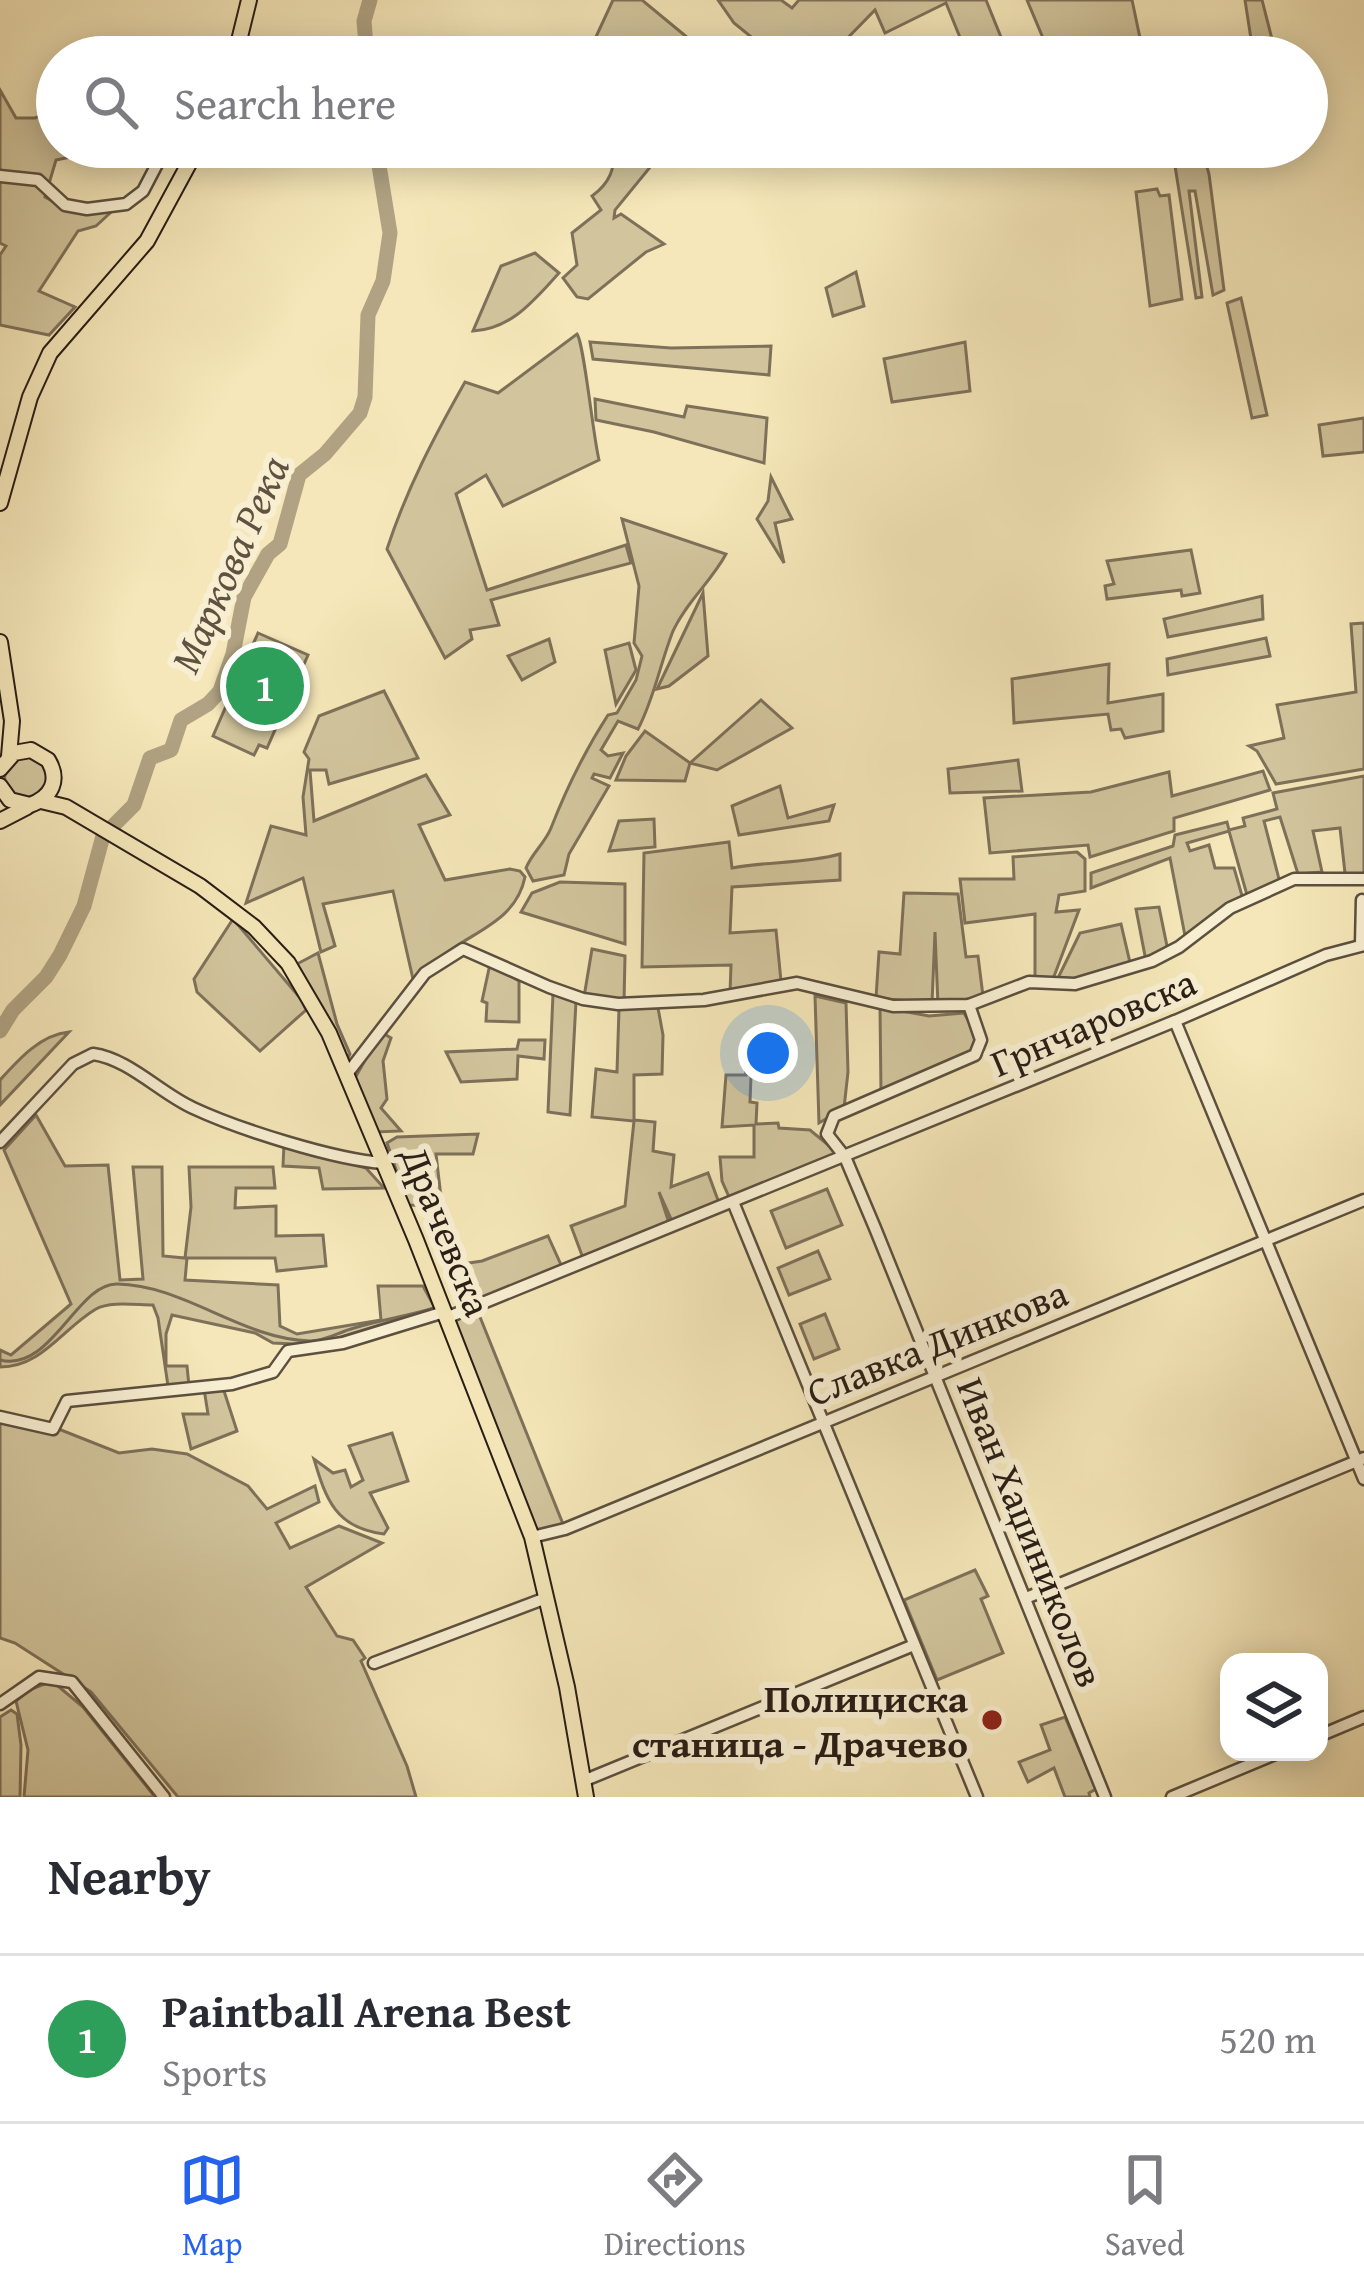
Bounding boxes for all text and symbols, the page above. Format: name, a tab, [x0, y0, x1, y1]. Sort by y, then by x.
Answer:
search box	[36, 36, 1328, 168]
icon: search	[78, 69, 144, 135]
text: Search here	[174, 70, 396, 135]
water label: Маркова Река	[154, 445, 304, 682]
pin: 1	[226, 641, 304, 731]
street label: Грнчаровска	[981, 953, 1205, 1090]
your location	[738, 1023, 798, 1083]
street label: Драчевска	[387, 1136, 508, 1325]
street label: Славка Динкова	[798, 1263, 1076, 1420]
street label: Иван Хаџиниколов	[943, 1369, 1120, 1695]
map controls	[1220, 1653, 1328, 1761]
button: layers	[1220, 1653, 1328, 1761]
place label: Полициска станица - Драчево	[632, 1669, 968, 1771]
marker: Полициска станица - Драчево	[979, 1707, 1005, 1733]
text: Nearby	[48, 1838, 211, 1913]
text: Paintball Arena Best	[162, 1978, 571, 2043]
text: 1	[77, 2010, 97, 2067]
text: 520 m	[1219, 2010, 1316, 2067]
text: Sports	[162, 2043, 267, 2100]
tab: Map	[179, 2147, 245, 2267]
tab: Directions	[604, 2147, 746, 2267]
tab: Saved	[1105, 2147, 1185, 2267]

